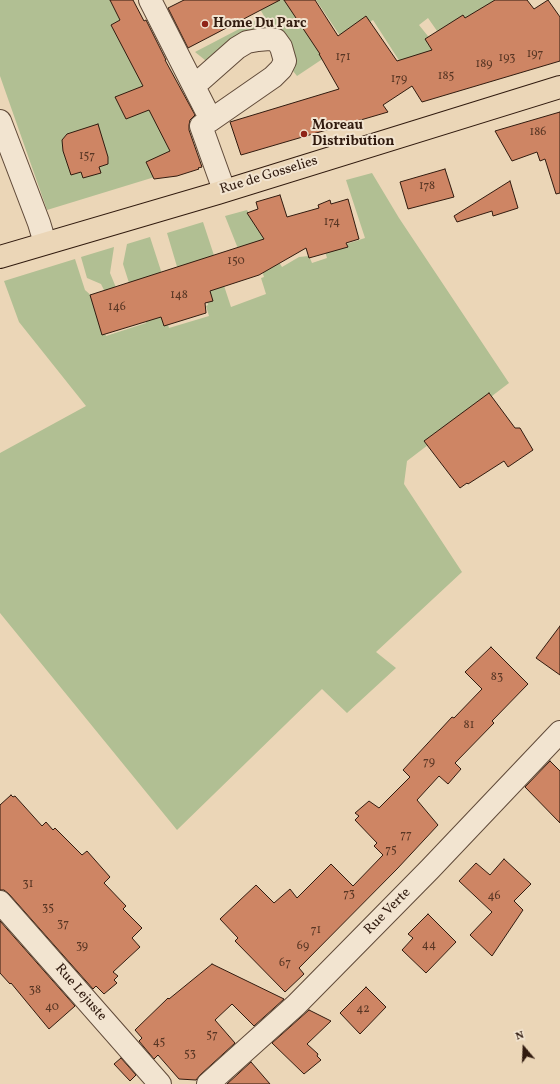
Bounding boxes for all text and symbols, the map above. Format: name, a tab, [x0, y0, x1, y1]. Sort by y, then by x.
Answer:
place label: Home Du Parc	[213, 16, 307, 32]
marker: Home Du Parc	[200, 19, 210, 29]
house number: 197	[527, 48, 543, 62]
house number: 171	[335, 51, 351, 65]
house number: 193	[499, 52, 515, 66]
house number: 189	[476, 58, 492, 72]
house number: 185	[438, 70, 454, 84]
house number: 179	[391, 73, 407, 87]
place label: Moreau Distribution	[312, 118, 394, 150]
house number: 186	[530, 126, 546, 140]
marker: Moreau Distribution	[299, 129, 309, 139]
house number: 157	[79, 150, 95, 164]
street label: Rue de Gosselies	[218, 153, 320, 199]
house number: 178	[419, 180, 435, 194]
house number: 174	[324, 216, 340, 230]
house number: 150	[227, 255, 245, 269]
house number: 148	[170, 289, 188, 303]
house number: 146	[108, 301, 126, 315]
house number: 83	[491, 671, 503, 685]
house number: 81	[464, 719, 474, 733]
house number: 79	[423, 756, 435, 770]
house number: 77	[400, 829, 412, 843]
house number: 75	[385, 844, 397, 858]
house number: 31	[23, 878, 33, 892]
street label: Rue Verte	[361, 885, 415, 939]
house number: 73	[343, 888, 355, 902]
house number: 46	[487, 890, 501, 904]
house number: 35	[42, 902, 54, 916]
house number: 37	[57, 918, 69, 932]
house number: 71	[311, 924, 321, 938]
house number: 44	[422, 939, 436, 953]
house number: 39	[76, 940, 88, 954]
house number: 69	[297, 940, 309, 954]
house number: 67	[279, 957, 291, 971]
street label: Rue Lejuste	[50, 961, 110, 1025]
house number: 38	[29, 984, 41, 998]
house number: 40	[45, 1001, 59, 1015]
house number: 42	[356, 1003, 370, 1017]
north arrow	[504, 1028, 544, 1068]
text: N	[514, 1028, 526, 1045]
house number: 57	[206, 1029, 218, 1043]
house number: 45	[153, 1036, 165, 1050]
house number: 53	[184, 1048, 196, 1062]

